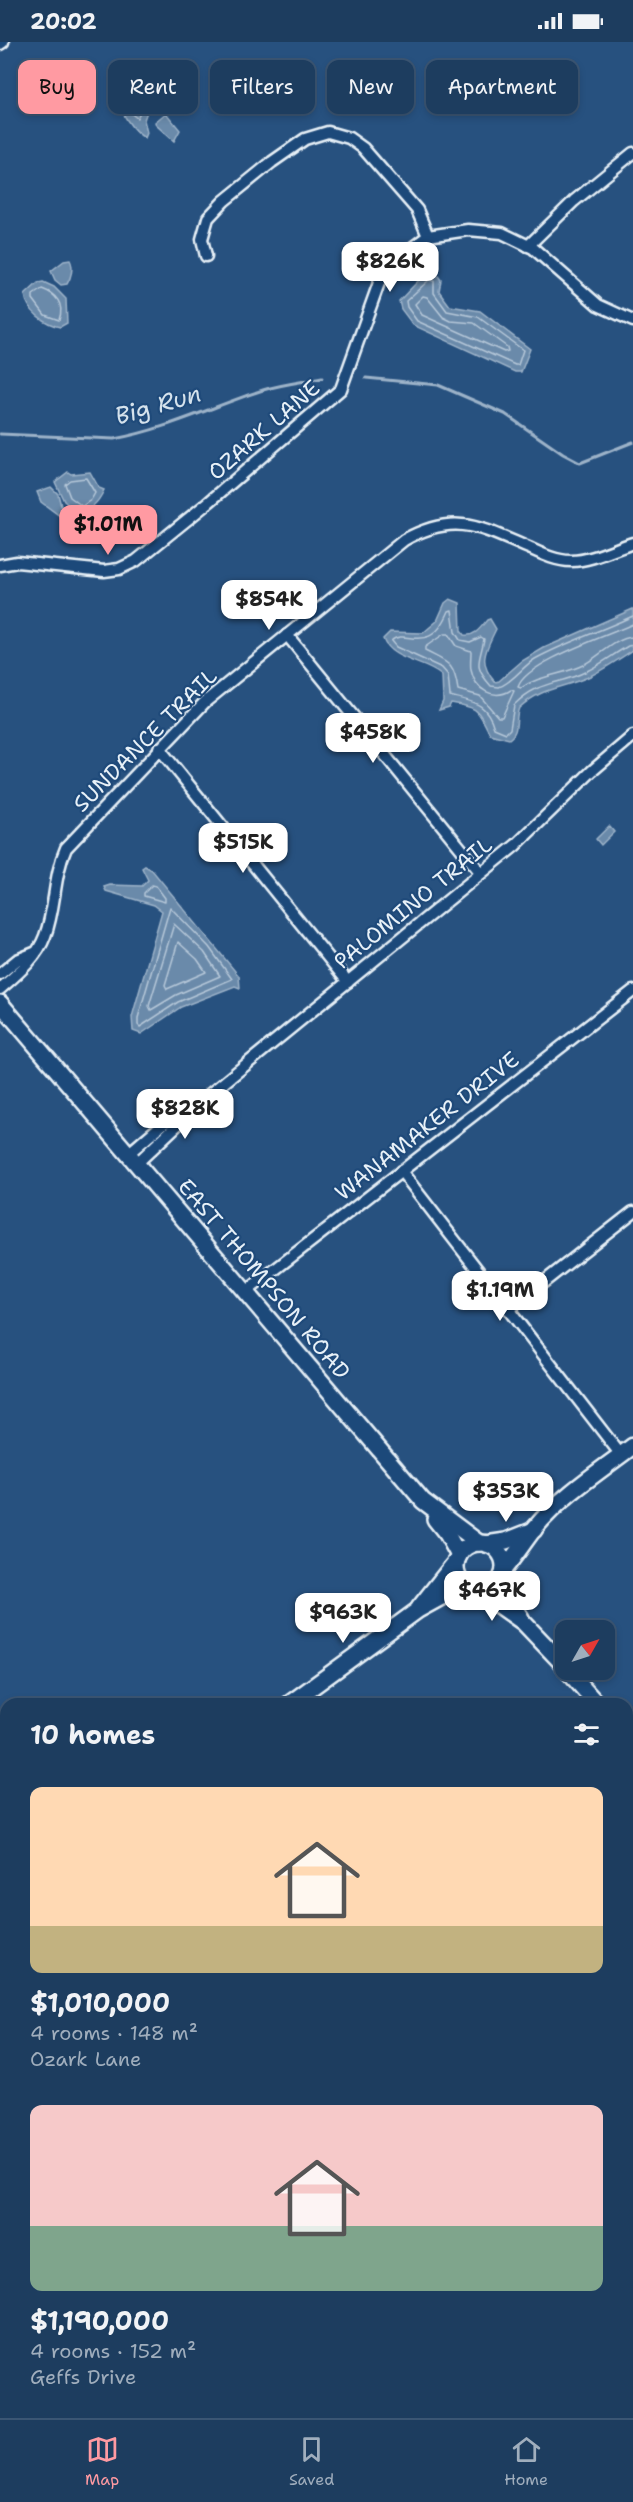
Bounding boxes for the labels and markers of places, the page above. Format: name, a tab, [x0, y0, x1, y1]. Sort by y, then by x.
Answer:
pin: $826K	[348, 242, 432, 293]
pin: $1.01M	[59, 505, 157, 556]
pin: $854K	[227, 580, 311, 631]
pin: $458K	[331, 713, 415, 764]
pin: $515K	[201, 823, 285, 874]
pin: $828K	[143, 1089, 227, 1140]
pin: $1.19M	[451, 1271, 549, 1322]
pin: $353K	[464, 1472, 548, 1523]
pin: $467K	[450, 1571, 534, 1622]
pin: $963K	[301, 1593, 385, 1644]

